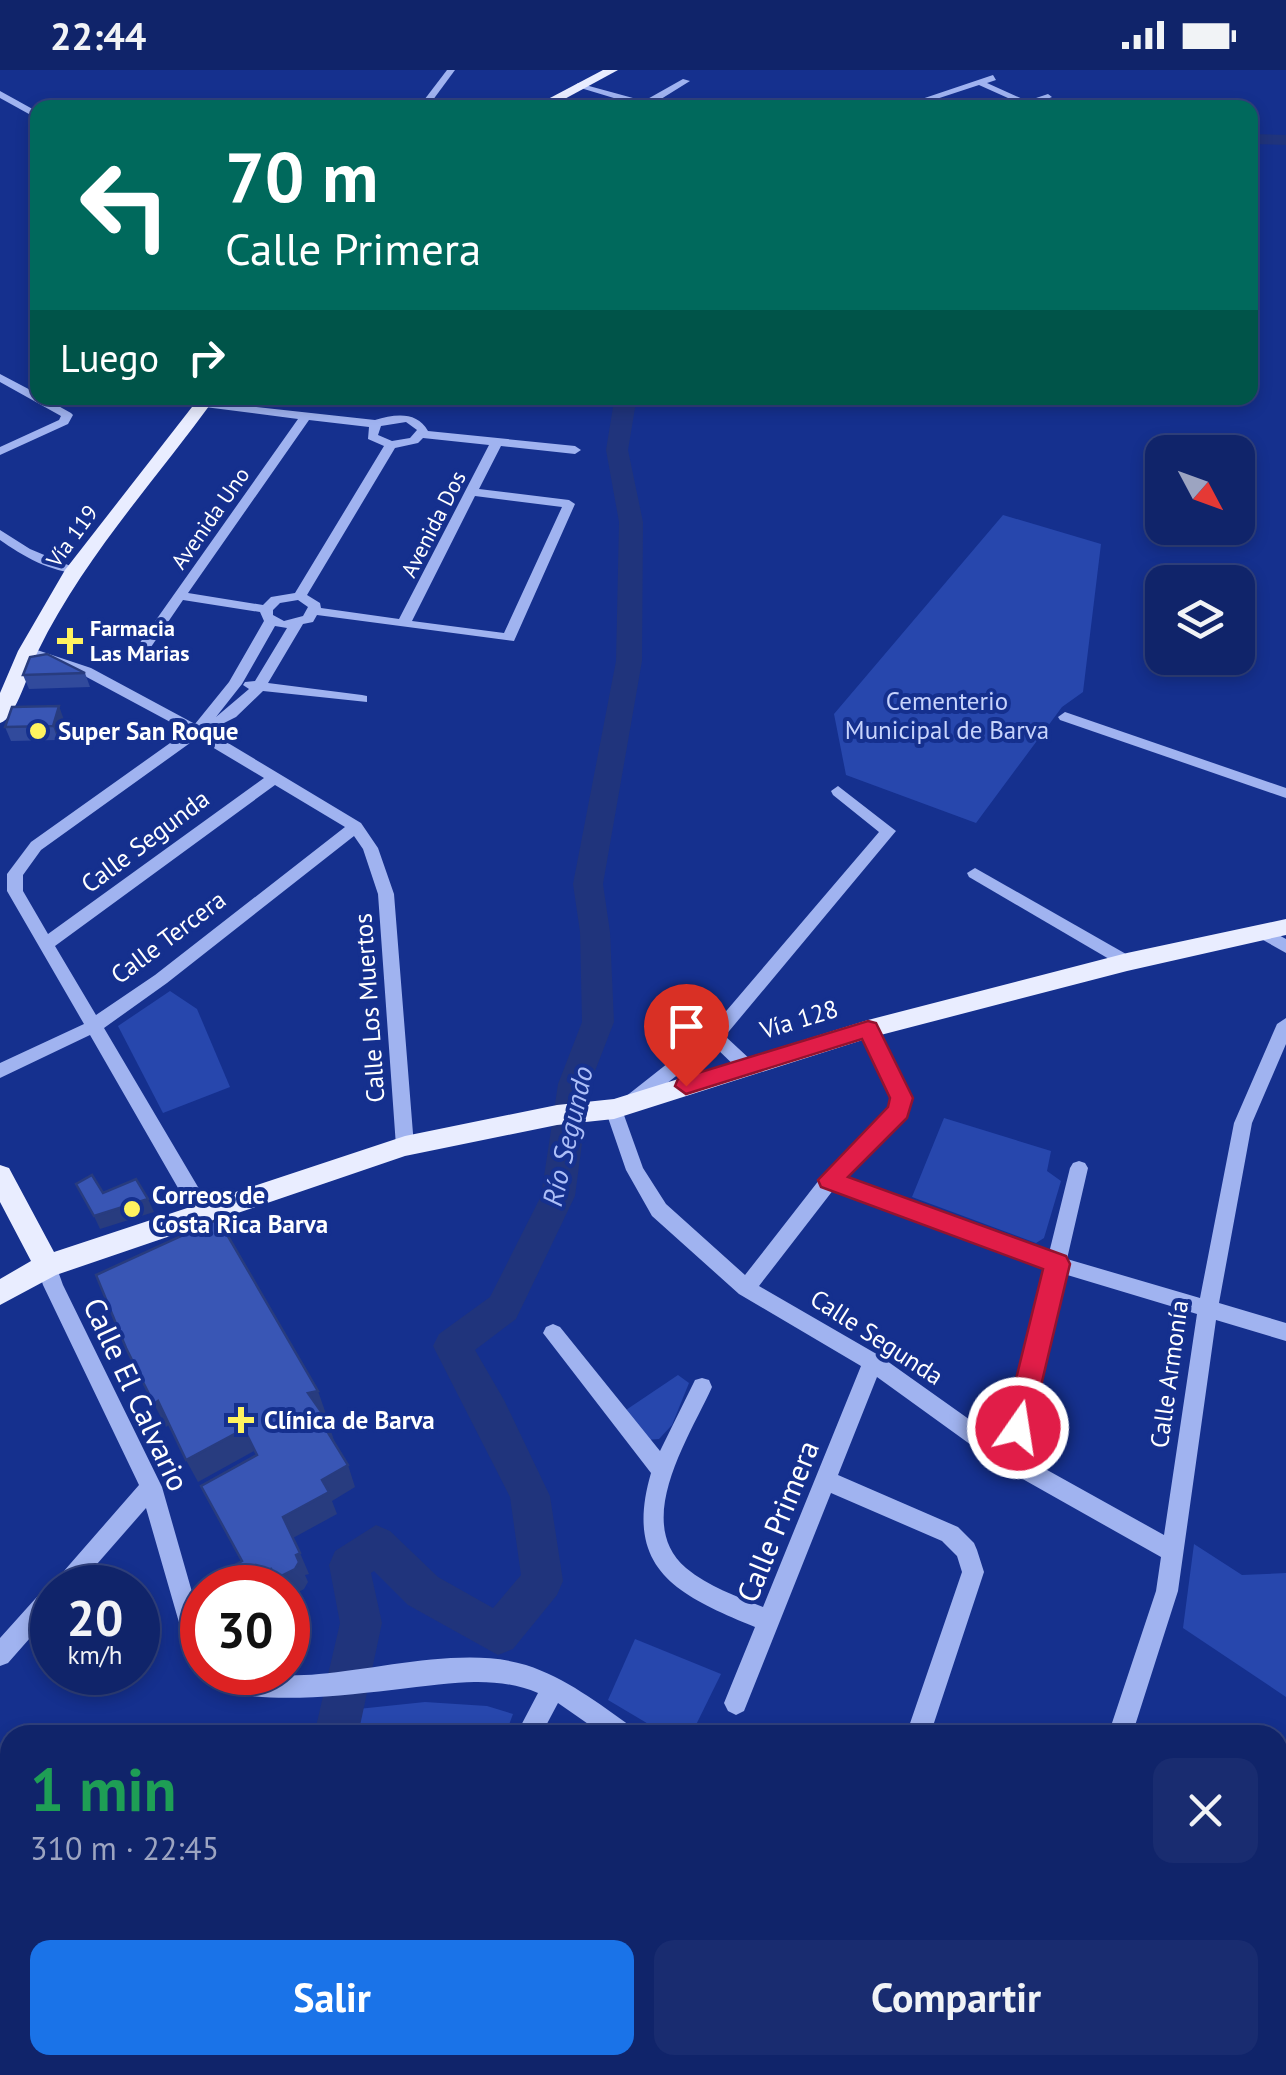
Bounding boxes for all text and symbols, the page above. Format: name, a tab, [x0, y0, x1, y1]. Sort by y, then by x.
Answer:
text: 22:44	[50, 11, 146, 60]
text: 70 m	[225, 131, 378, 221]
icon: left	[60, 140, 190, 270]
text: Calle Primera	[225, 219, 481, 277]
icon: right	[179, 330, 234, 385]
text: Luego	[60, 333, 159, 382]
north arrow	[1145, 435, 1255, 545]
map controls	[1145, 435, 1255, 675]
street label: Avenida Uno	[165, 461, 255, 575]
street label: Avenida Dos	[394, 466, 472, 582]
street label: Vía 119	[39, 499, 104, 573]
button: layers	[1145, 565, 1255, 675]
place label: Farmacia Las Marias	[90, 614, 189, 667]
marker: Farmacia Las Marias	[59, 630, 81, 652]
park label: Cementerio Municipal de Barva	[845, 685, 1049, 746]
place label: Super San Roque	[58, 715, 238, 747]
marker: Super San Roque	[27, 720, 49, 742]
street label: Calle Segunda	[75, 782, 215, 900]
street label: Calle Tercera	[104, 883, 232, 991]
street label: Calle Los Muertos	[346, 912, 392, 1104]
pin	[644, 984, 729, 1087]
street label: Vía 128	[755, 992, 842, 1046]
icon: arrive	[659, 999, 714, 1054]
water label: Río Segundo	[533, 1062, 601, 1210]
place label: Correos de Costa Rica Barva	[152, 1179, 328, 1240]
marker: Correos de Costa Rica Barva	[121, 1198, 143, 1220]
street label: Calle Segunda	[804, 1282, 950, 1392]
street label: Calle El Calvario	[75, 1291, 199, 1497]
street label: Calle Armonía	[1143, 1298, 1195, 1450]
position arrow	[966, 1376, 1070, 1480]
place label: Clínica de Barva	[264, 1404, 435, 1436]
marker: Clínica de Barva	[228, 1407, 254, 1433]
street label: Calle Primera	[727, 1434, 827, 1608]
speed limit sign: 30	[180, 1565, 310, 1695]
text: 20	[67, 1585, 123, 1650]
text: km/h	[68, 1639, 122, 1671]
text: 1 min	[30, 1750, 176, 1828]
button: close	[1153, 1758, 1258, 1863]
text: 310 m · 22:45	[30, 1827, 219, 1869]
button: Salir	[30, 1940, 634, 2055]
button: Compartir	[654, 1940, 1258, 2055]

